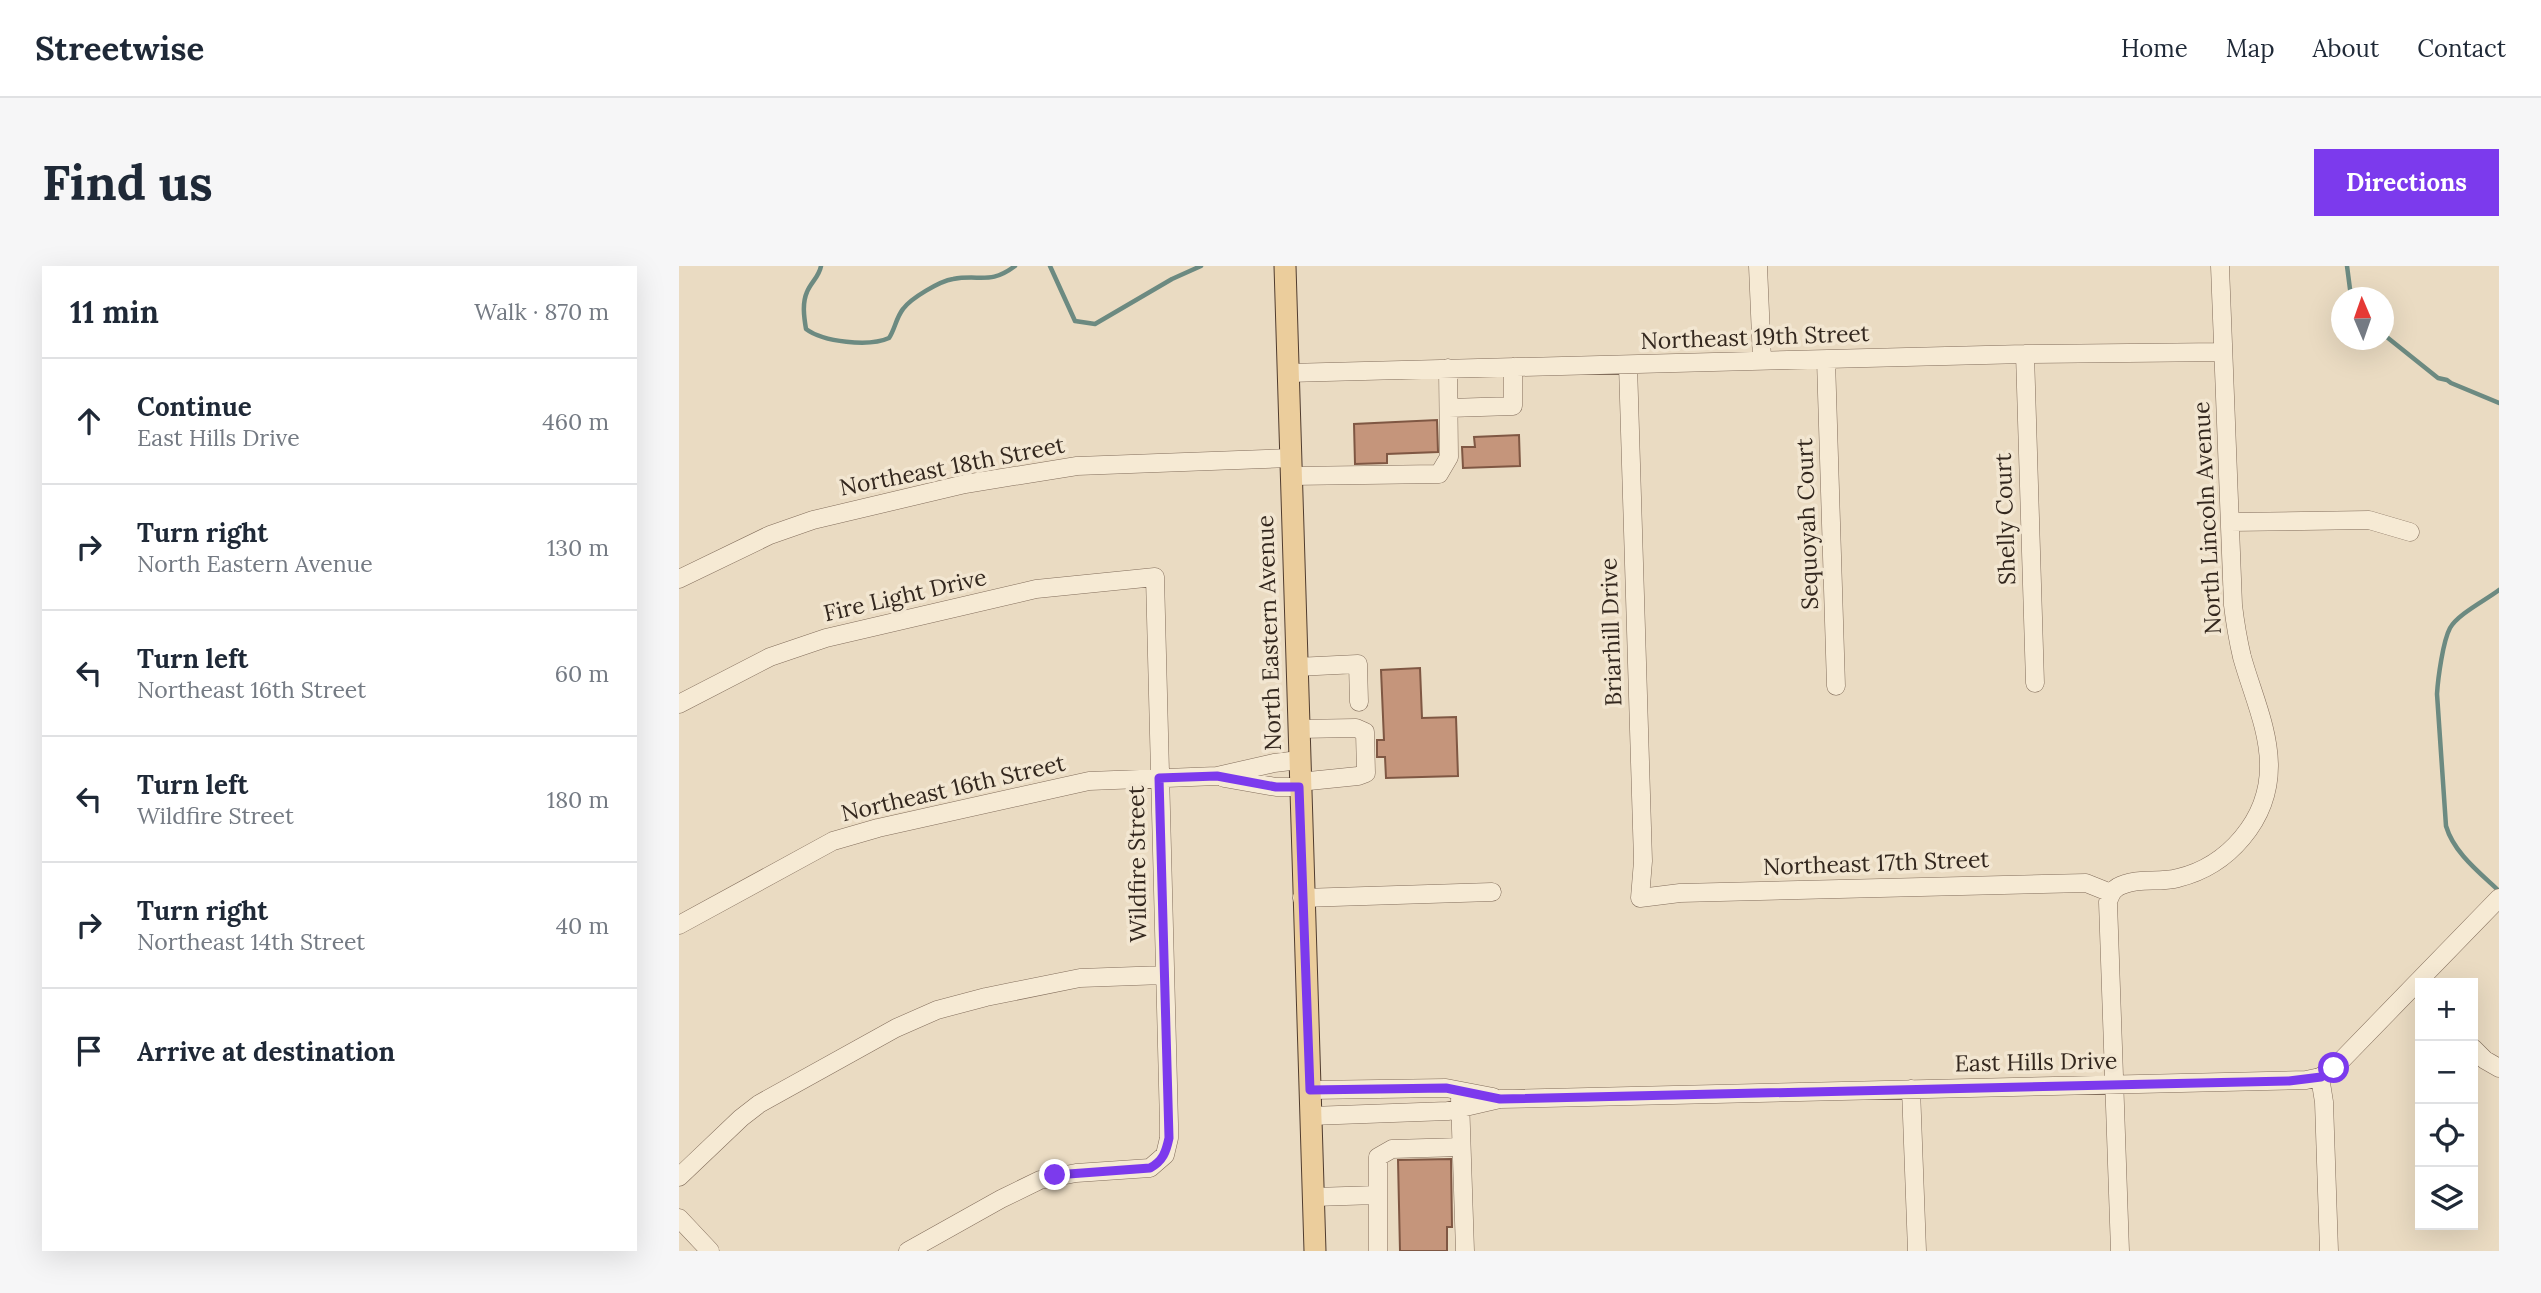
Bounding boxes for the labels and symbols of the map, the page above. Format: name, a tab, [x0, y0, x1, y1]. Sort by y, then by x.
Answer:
north arrow	[2331, 287, 2394, 350]
street label: Northeast 19th Street	[1640, 318, 1870, 355]
street label: North Lincoln Avenue	[2186, 401, 2227, 635]
street label: Northeast 18th Street	[837, 429, 1067, 502]
street label: Sequoyah Court	[1789, 438, 1824, 610]
street label: Shelly Court	[1988, 452, 2021, 586]
street label: North Eastern Avenue	[1250, 515, 1287, 751]
street label: Briarhill Drive	[1593, 557, 1628, 707]
street label: Fire Light Drive	[821, 562, 989, 627]
street label: Northeast 16th Street	[838, 748, 1068, 827]
street label: Wildfire Street	[1121, 785, 1152, 943]
street label: Northeast 17th Street	[1762, 844, 1990, 881]
street label: East Hills Drive	[1954, 1046, 2118, 1077]
route start	[2318, 1052, 2349, 1083]
route end	[1039, 1159, 1070, 1190]

